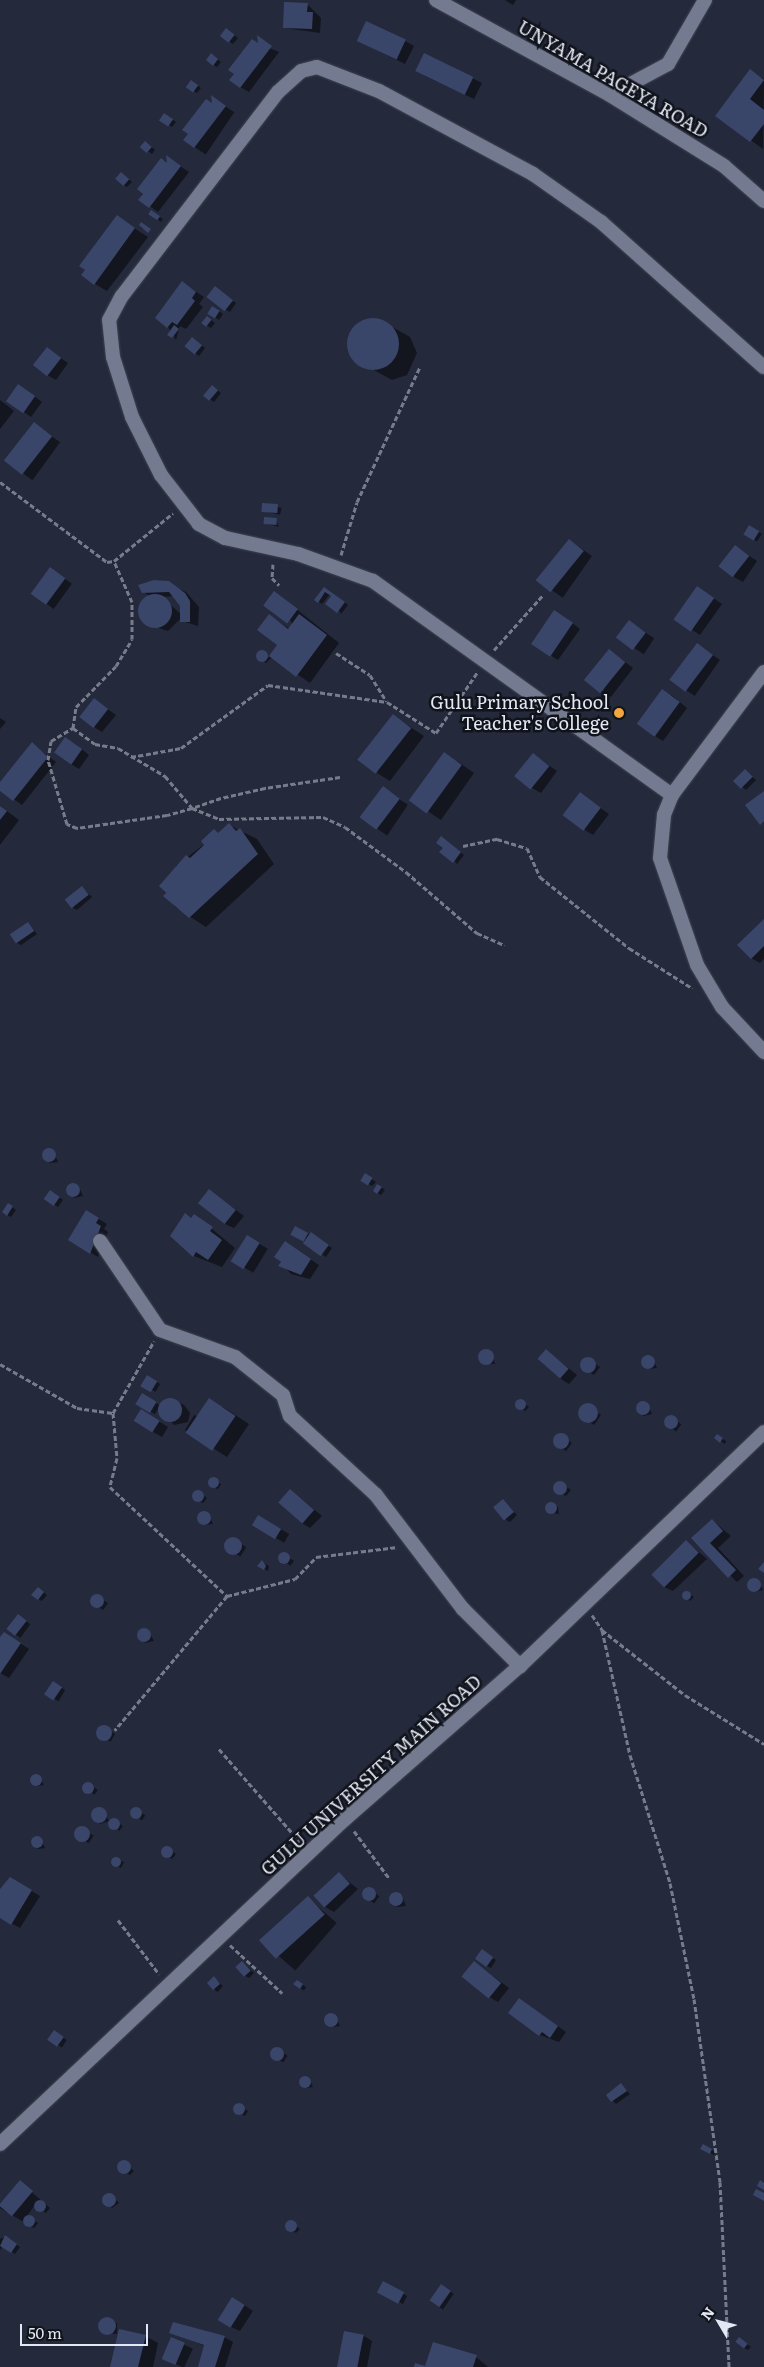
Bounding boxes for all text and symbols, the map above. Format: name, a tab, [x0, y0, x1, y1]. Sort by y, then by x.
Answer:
street label: UNYAMA PAGEYA ROAD	[514, 16, 712, 142]
place label: Gulu Primary School Teacher's College	[430, 692, 609, 734]
marker: Gulu Primary School Teacher's College	[613, 707, 625, 719]
street label: GULU UNIVERSITY MAIN ROAD	[256, 1670, 486, 1880]
north arrow	[694, 2297, 744, 2347]
text: N	[695, 2302, 719, 2324]
scale bar	[22, 2314, 150, 2346]
text: 50 m	[28, 2321, 62, 2344]

